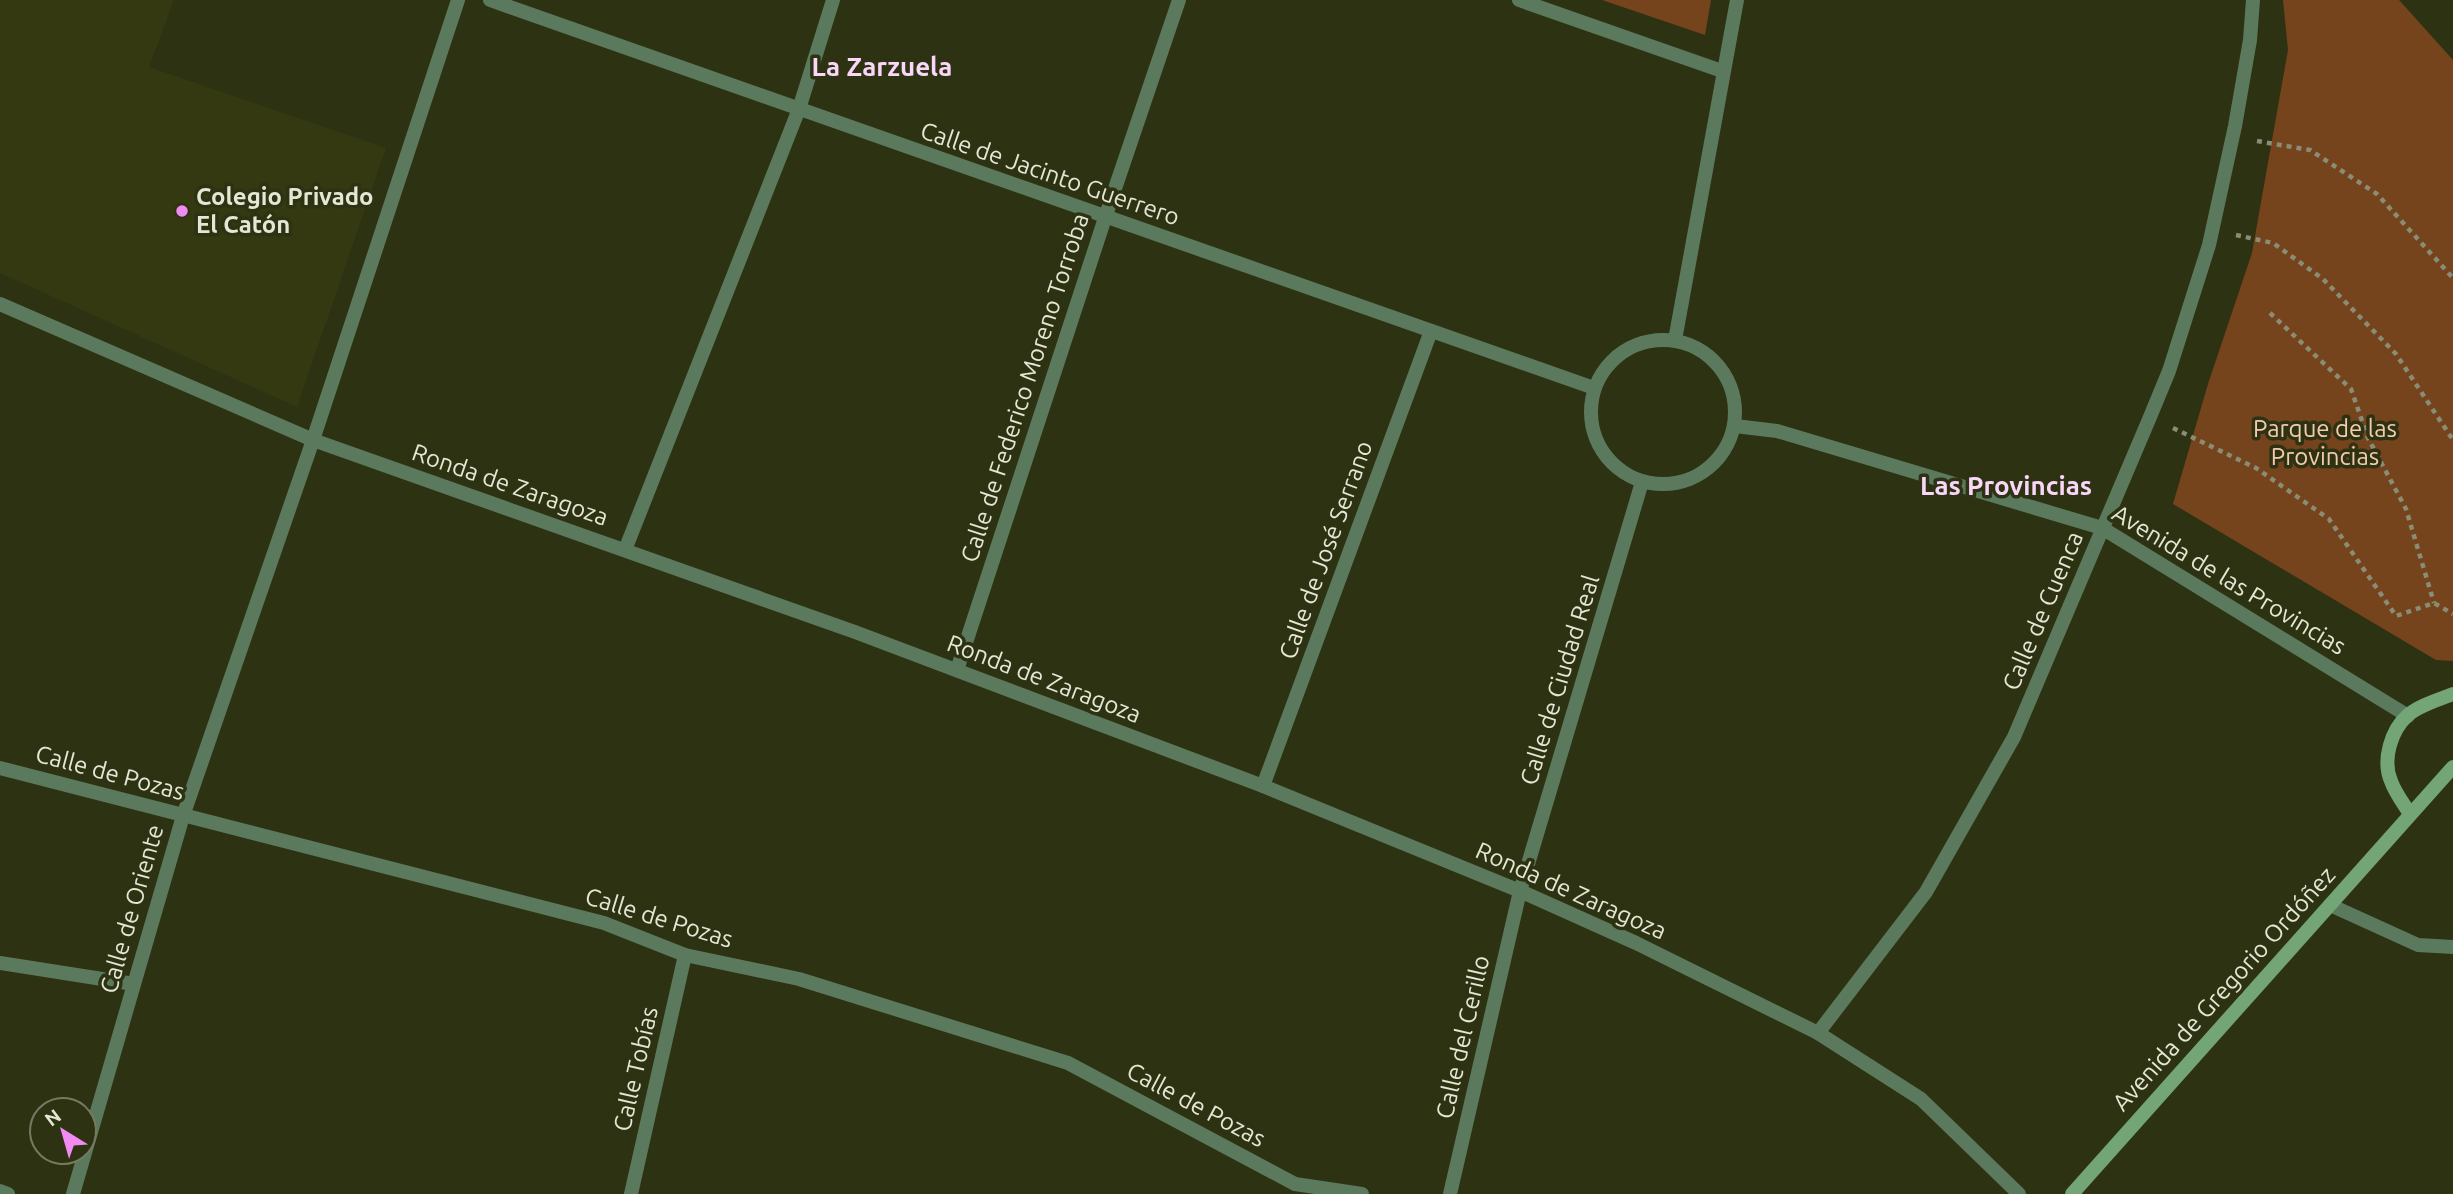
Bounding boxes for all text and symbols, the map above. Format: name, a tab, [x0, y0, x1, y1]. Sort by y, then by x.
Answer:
district label: La Zarzuela	[812, 52, 952, 81]
street label: Calle de Jacinto Guerrero	[917, 116, 1183, 231]
place label: Colegio Privado El Catón	[196, 183, 374, 238]
marker: Colegio Privado El Catón	[174, 203, 190, 219]
street label: Calle de Federico Moreno Torroba	[955, 210, 1094, 566]
park label: Parque de las Provincias	[2253, 415, 2397, 470]
street label: Calle de José Serrano	[1273, 437, 1378, 663]
street label: Ronda de Zaragoza	[409, 438, 612, 531]
district label: Las Provincias	[1920, 471, 2092, 500]
street label: Avenida de las Provincias	[2108, 499, 2351, 660]
street label: Calle de Cuenca	[1997, 527, 2088, 694]
street label: Calle de Ciudad Real	[1515, 572, 1604, 788]
street label: Ronda de Zaragoza	[943, 629, 1145, 728]
street label: Calle de Pozas	[33, 740, 187, 805]
street label: Calle de Oriente	[95, 821, 169, 996]
street label: Ronda de Zaragoza	[1472, 836, 1671, 945]
street label: Avenida de Gregorio Ordóñez	[2107, 861, 2340, 1116]
street label: Calle de Pozas	[582, 882, 736, 953]
street label: Calle del Cerillo	[1431, 953, 1494, 1121]
street label: Calle Tobías	[608, 1004, 663, 1134]
street label: Calle de Pozas	[1122, 1057, 1270, 1152]
north arrow	[28, 1096, 98, 1166]
text: N	[40, 1104, 65, 1130]

